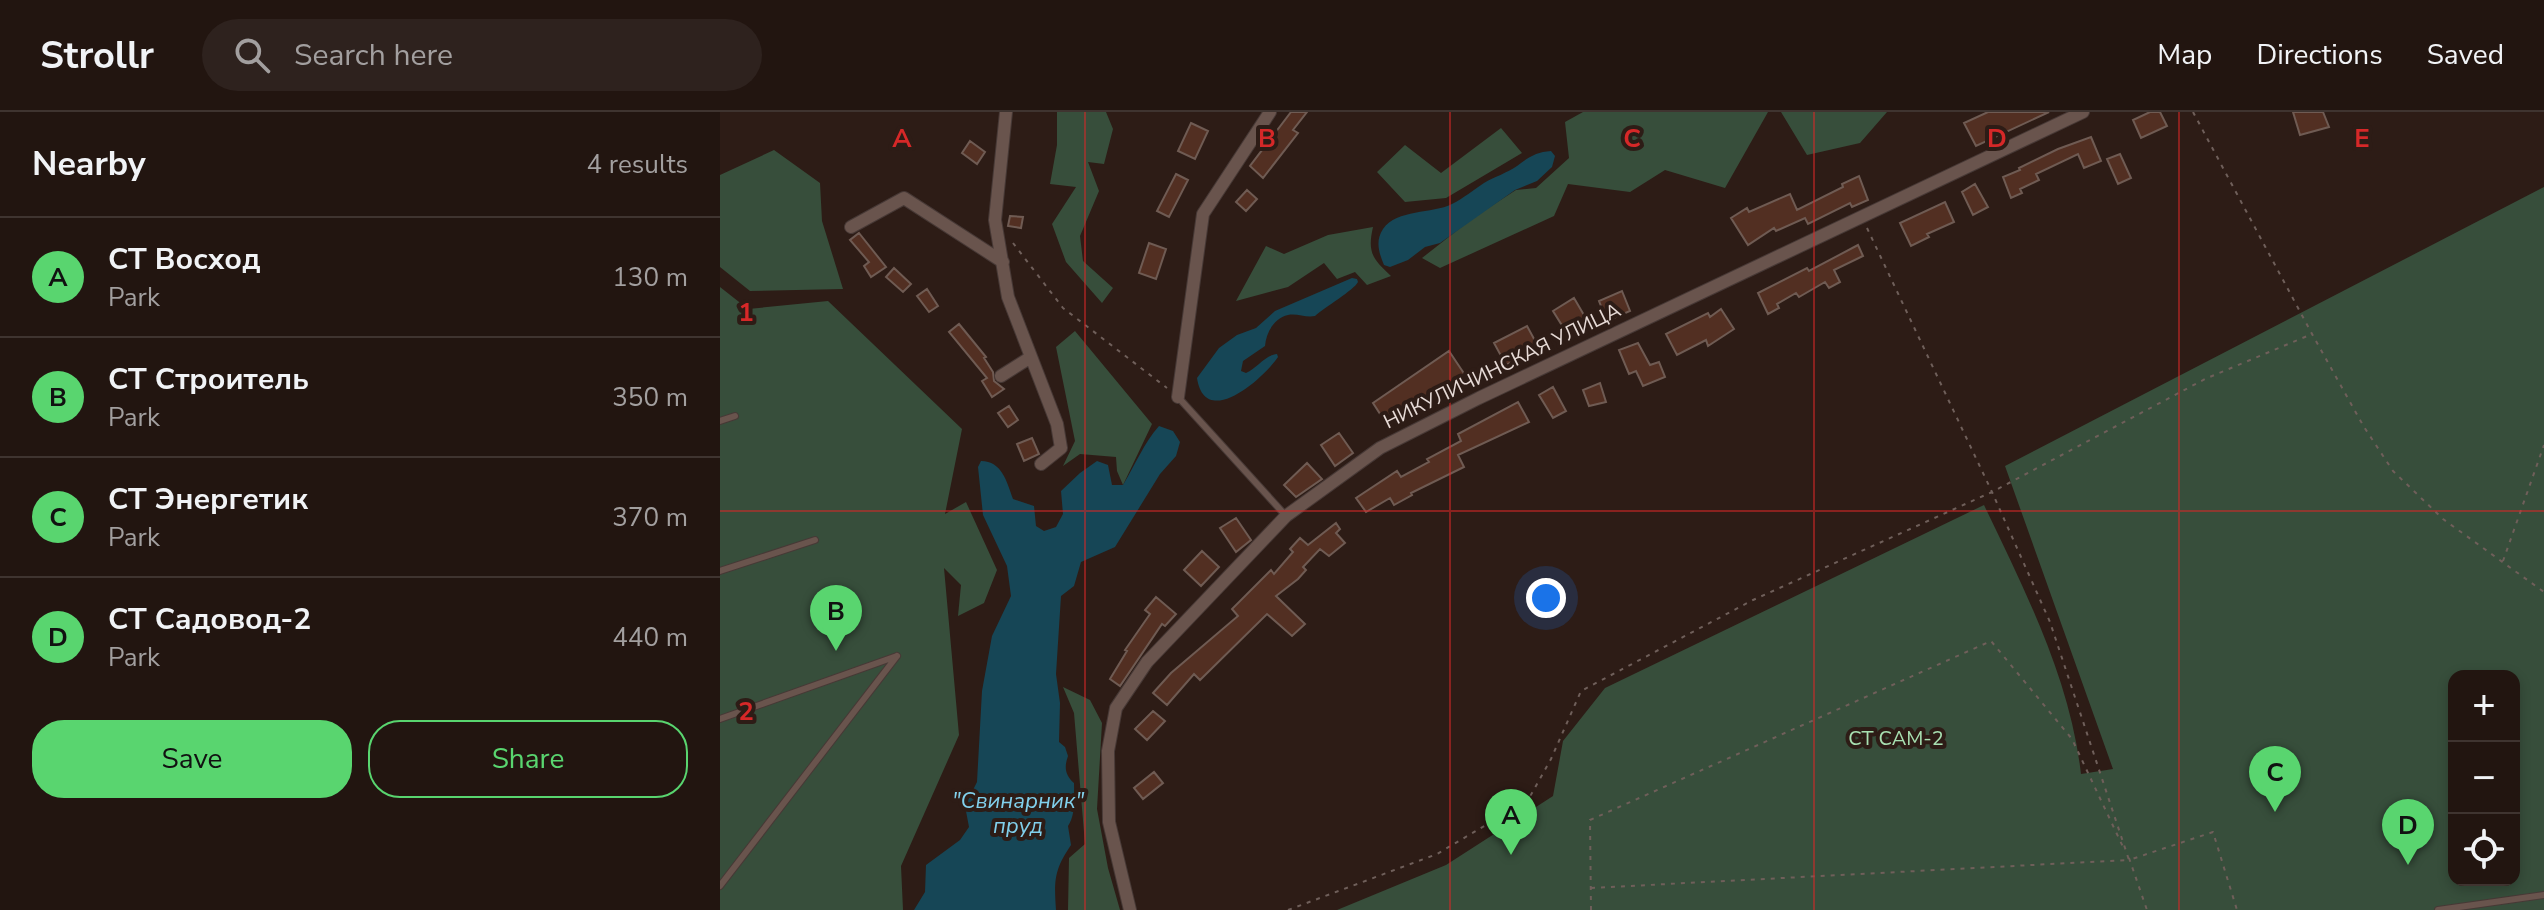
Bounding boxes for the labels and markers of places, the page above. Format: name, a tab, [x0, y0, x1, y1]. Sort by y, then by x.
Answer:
pin: B	[810, 585, 862, 651]
pin: C	[2249, 746, 2301, 812]
pin: A	[1485, 789, 1537, 855]
pin: D	[2382, 799, 2434, 865]

